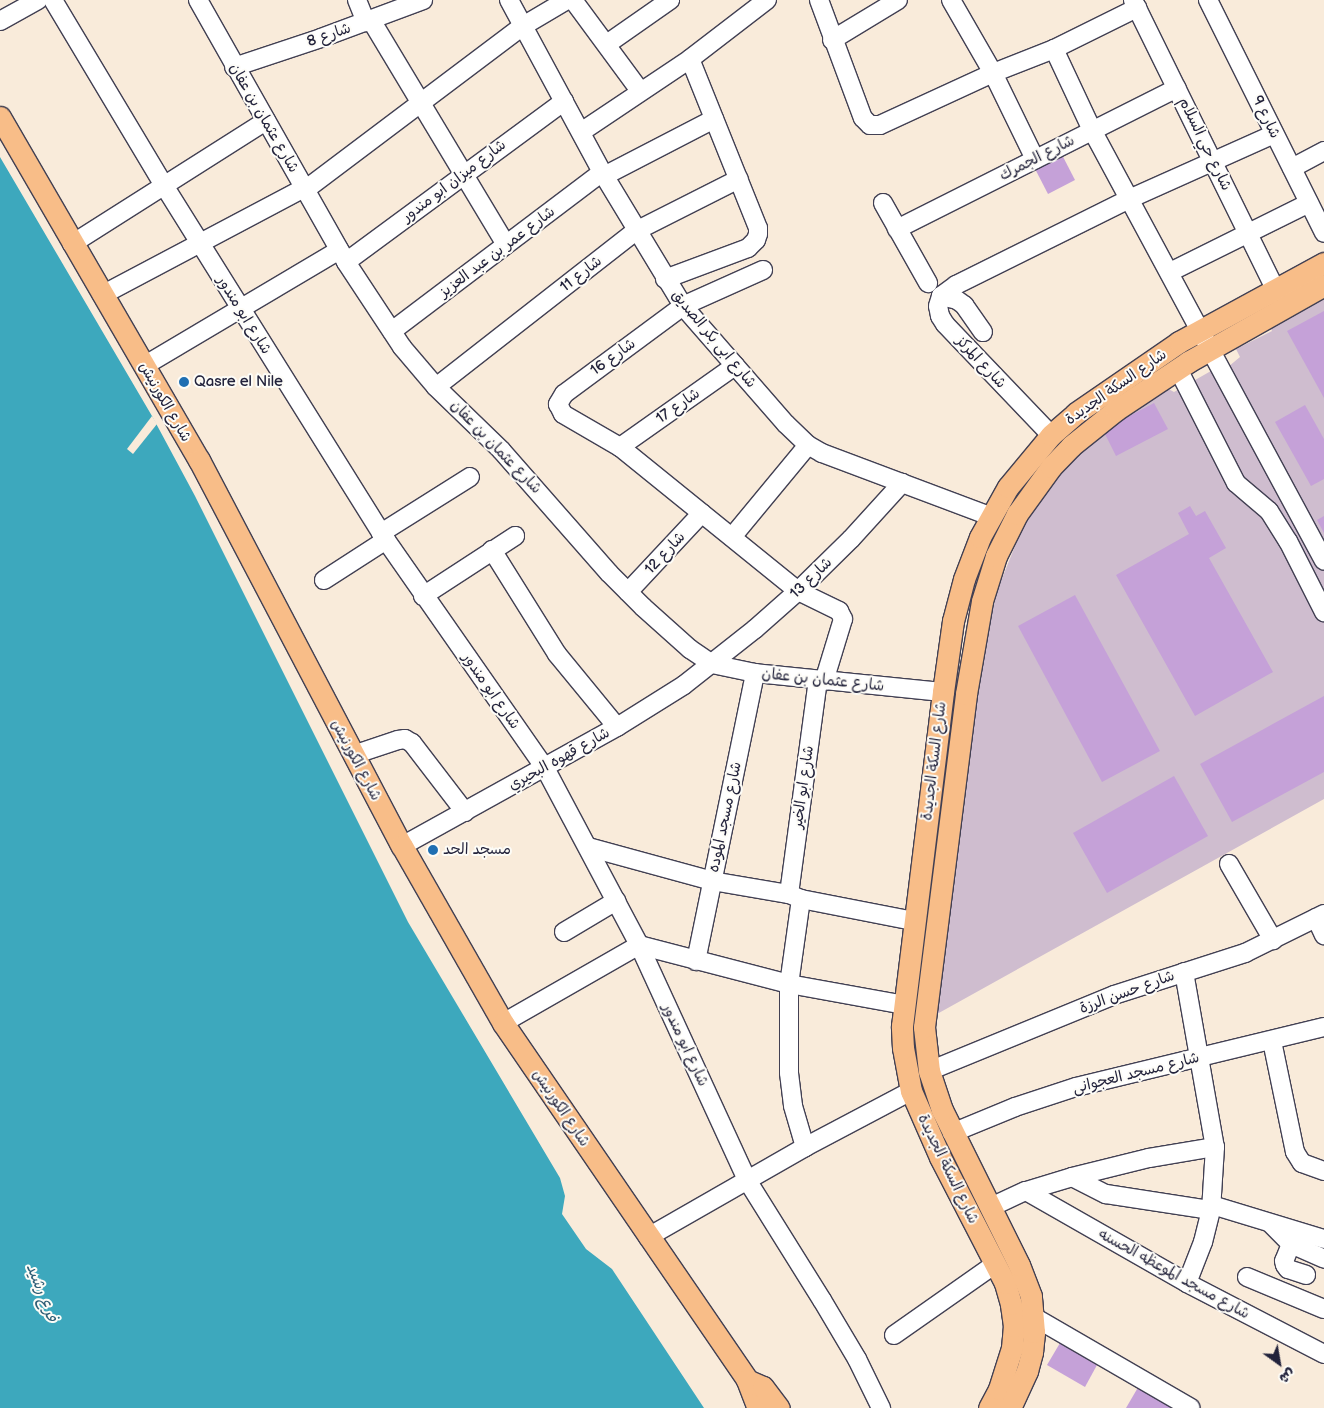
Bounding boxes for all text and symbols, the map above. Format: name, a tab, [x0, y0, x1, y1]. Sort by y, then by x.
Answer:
street label: شارع 8	[305, 19, 353, 51]
street label: شارع عثمان بن عفان	[225, 60, 303, 176]
street label: شارع 9	[1248, 93, 1284, 141]
street label: شارع حي السلام	[1175, 94, 1235, 194]
street label: شارع الجمرك	[996, 131, 1078, 185]
street label: شارع ميزان ابو مندور	[398, 136, 510, 226]
street label: شارع عمر بن عبد العزيز	[435, 203, 559, 301]
street label: شارع 11	[556, 252, 606, 296]
street label: شارع ابو مندور	[213, 272, 275, 358]
street label: شارع ابى بكر الصديق	[668, 286, 760, 392]
street label: شارع المركز	[952, 332, 1010, 392]
street label: شارع 16	[587, 335, 639, 379]
street label: شارع السكة الجديدة	[1062, 345, 1170, 429]
street label: شارع الكورنيش	[135, 359, 195, 445]
place label: Qasre el Nile	[194, 373, 283, 391]
marker: Qasre el Nile	[178, 376, 190, 388]
street label: شارع 17	[652, 384, 704, 428]
street label: شارع عثمان بن عفان	[447, 396, 545, 498]
street label: شارع 12	[641, 528, 689, 578]
street label: شارع 13	[786, 554, 836, 602]
street label: شارع ابو مندور	[458, 649, 524, 733]
street label: شارع عثمان بن عفان	[761, 665, 885, 695]
street label: شارع السكة الجديدة	[918, 701, 950, 821]
street label: شارع الكورنيش	[327, 716, 385, 804]
street label: شارع قهوه البحيري	[505, 724, 613, 794]
street label: شارع ابو الخير	[788, 744, 818, 830]
street label: شارع مسجد الموده	[704, 760, 746, 874]
place label: مسجد الحد	[443, 841, 511, 859]
marker: مسجد الحد	[427, 844, 439, 856]
street label: شارع حسن الرزة	[1077, 966, 1177, 1018]
street label: شارع ابو مندور	[658, 1001, 712, 1089]
street label: شارع مسجد العجوانى	[1071, 1049, 1201, 1097]
street label: شارع الكورنيش	[529, 1066, 593, 1150]
street label: شارع السكة الجديدة	[914, 1111, 982, 1227]
street label: شارع مسجد الموعظه الحسنه	[1095, 1225, 1253, 1323]
water label: فرع رشيد	[21, 1261, 61, 1325]
north arrow	[1254, 1338, 1304, 1388]
text: ش	[1276, 1365, 1298, 1387]

